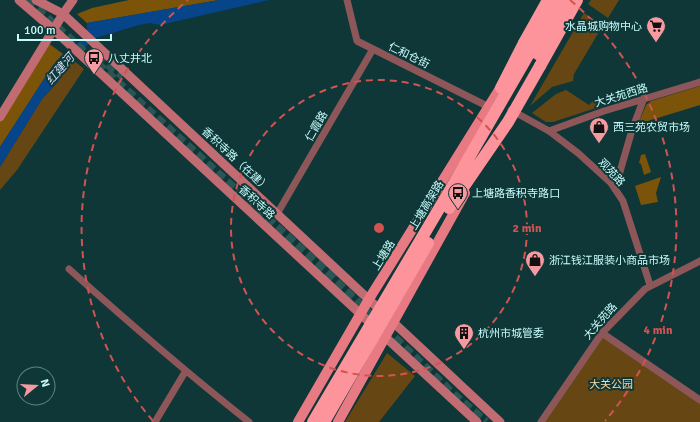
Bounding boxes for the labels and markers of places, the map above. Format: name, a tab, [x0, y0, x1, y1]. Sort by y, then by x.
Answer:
supermarket icon: 水晶城购物中心	[645, 15, 667, 43]
place label: 水晶城购物中心	[565, 20, 642, 33]
bus stop icon: 八丈井北	[83, 47, 105, 75]
place label: 八丈井北	[108, 52, 152, 65]
shop icon: 西三苑农贸市场	[588, 116, 610, 144]
place label: 西三苑农贸市场	[613, 121, 690, 134]
bus stop icon: 上塘路香积寺路口	[447, 182, 469, 210]
place label: 上塘路香积寺路口	[472, 187, 560, 200]
centre of rings	[372, 221, 386, 235]
shop icon: 浙江钱江服装小商品市场	[524, 249, 546, 277]
place label: 浙江钱江服装小商品市场	[549, 254, 670, 267]
building icon: 杭州市城管委	[453, 322, 475, 350]
place label: 杭州市城管委	[478, 327, 544, 340]

